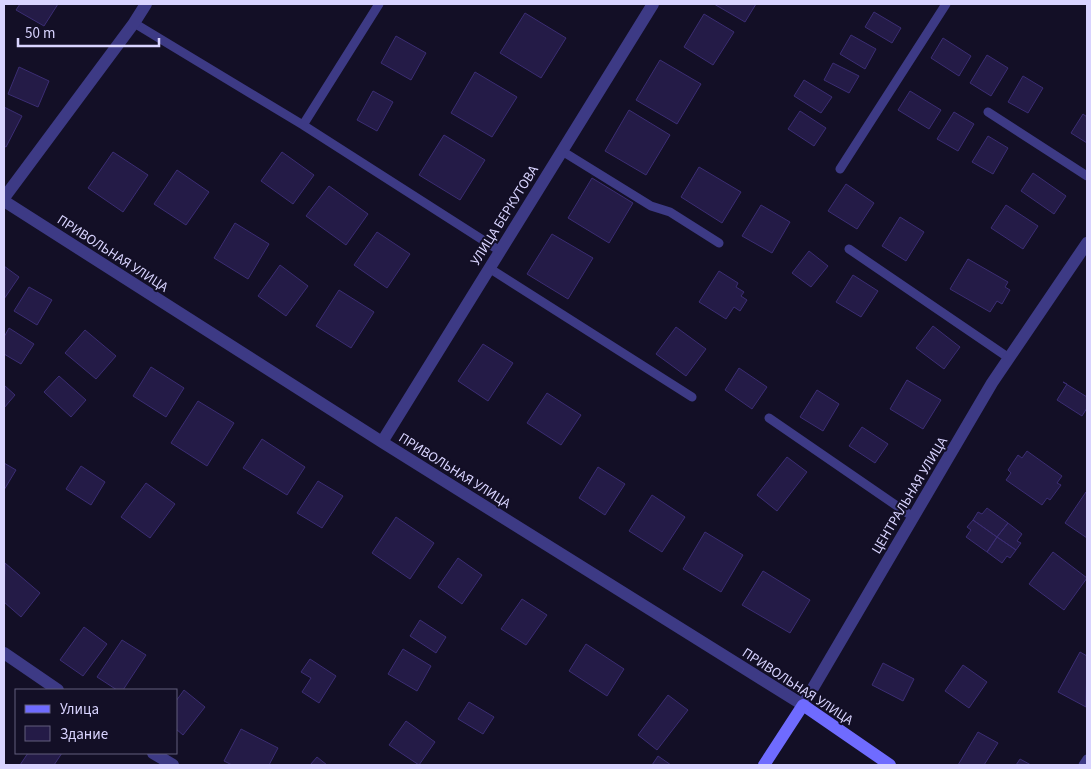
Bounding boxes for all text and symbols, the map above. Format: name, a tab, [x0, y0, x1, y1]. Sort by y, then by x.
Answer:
scale bar	[18, 15, 159, 47]
text: 50 m	[25, 23, 55, 44]
street label: УЛИЦА БЕРКУТОВА	[466, 161, 544, 269]
street label: ПРИВОЛЬНАЯ УЛИЦА	[53, 210, 172, 298]
street label: ПРИВОЛЬНАЯ УЛИЦА	[394, 428, 515, 514]
street label: ЦЕНТРАЛЬНАЯ УЛИЦА	[867, 433, 953, 558]
street label: ПРИВОЛЬНАЯ УЛИЦА	[738, 643, 857, 731]
legend	[15, 689, 178, 754]
text: Улица	[60, 699, 99, 720]
text: Здание	[60, 724, 108, 745]

